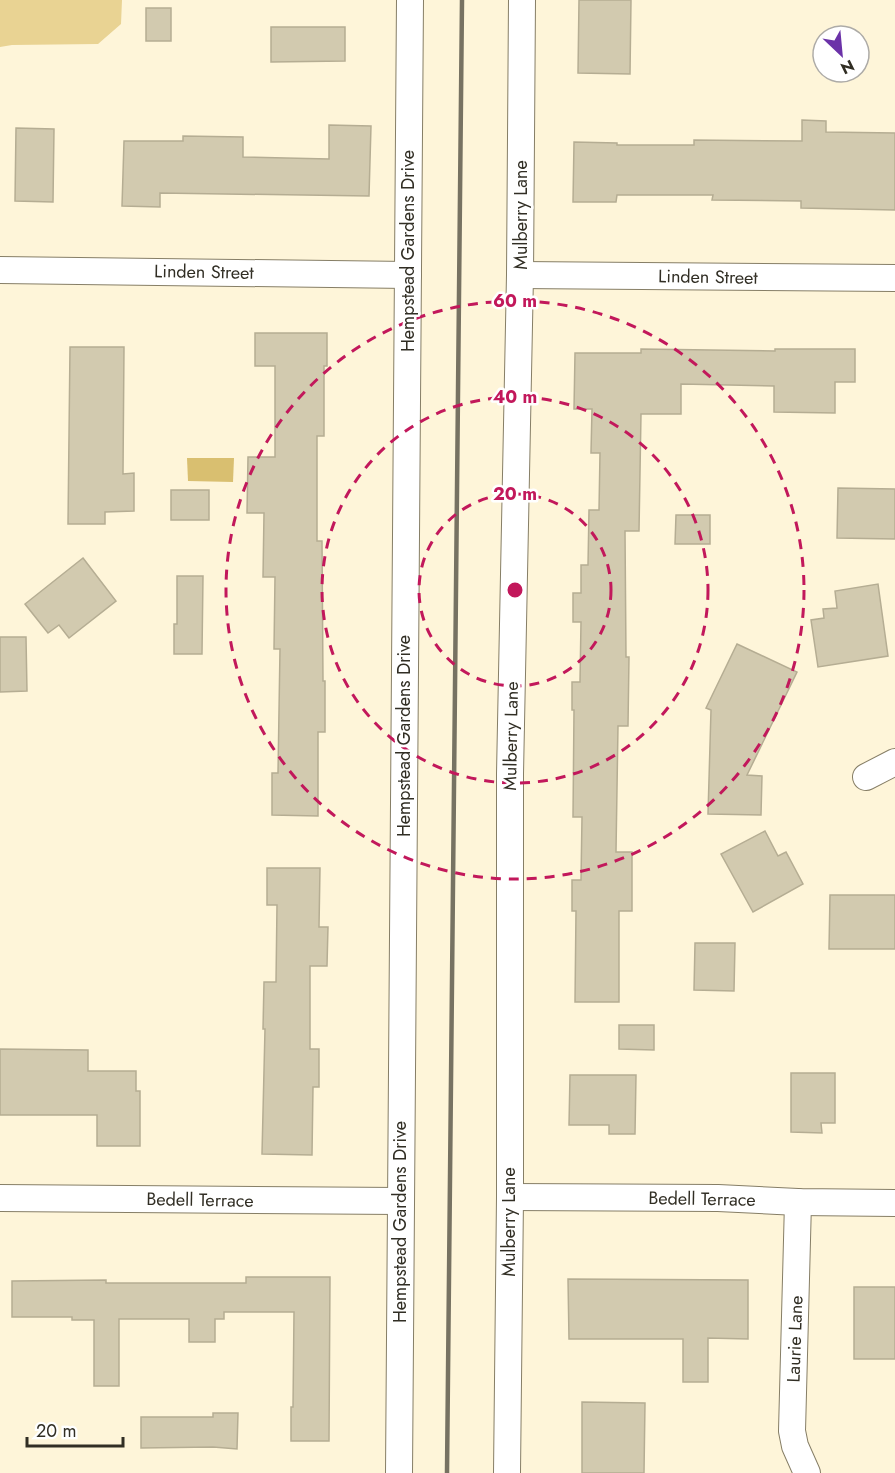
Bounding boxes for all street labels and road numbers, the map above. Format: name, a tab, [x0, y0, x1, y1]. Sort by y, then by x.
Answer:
street label: Hempstead Gardens Drive	[395, 150, 421, 352]
street label: Mulberry Lane	[508, 160, 534, 270]
street label: Linden Street	[154, 258, 255, 286]
street label: Linden Street	[658, 263, 759, 291]
street label: Hempstead Gardens Drive	[391, 635, 417, 837]
street label: Mulberry Lane	[497, 681, 525, 791]
street label: Hempstead Gardens Drive	[387, 1121, 413, 1323]
street label: Mulberry Lane	[496, 1167, 522, 1277]
street label: Bedell Terrace	[648, 1185, 756, 1213]
street label: Bedell Terrace	[146, 1186, 254, 1214]
street label: Laurie Lane	[780, 1295, 810, 1383]

